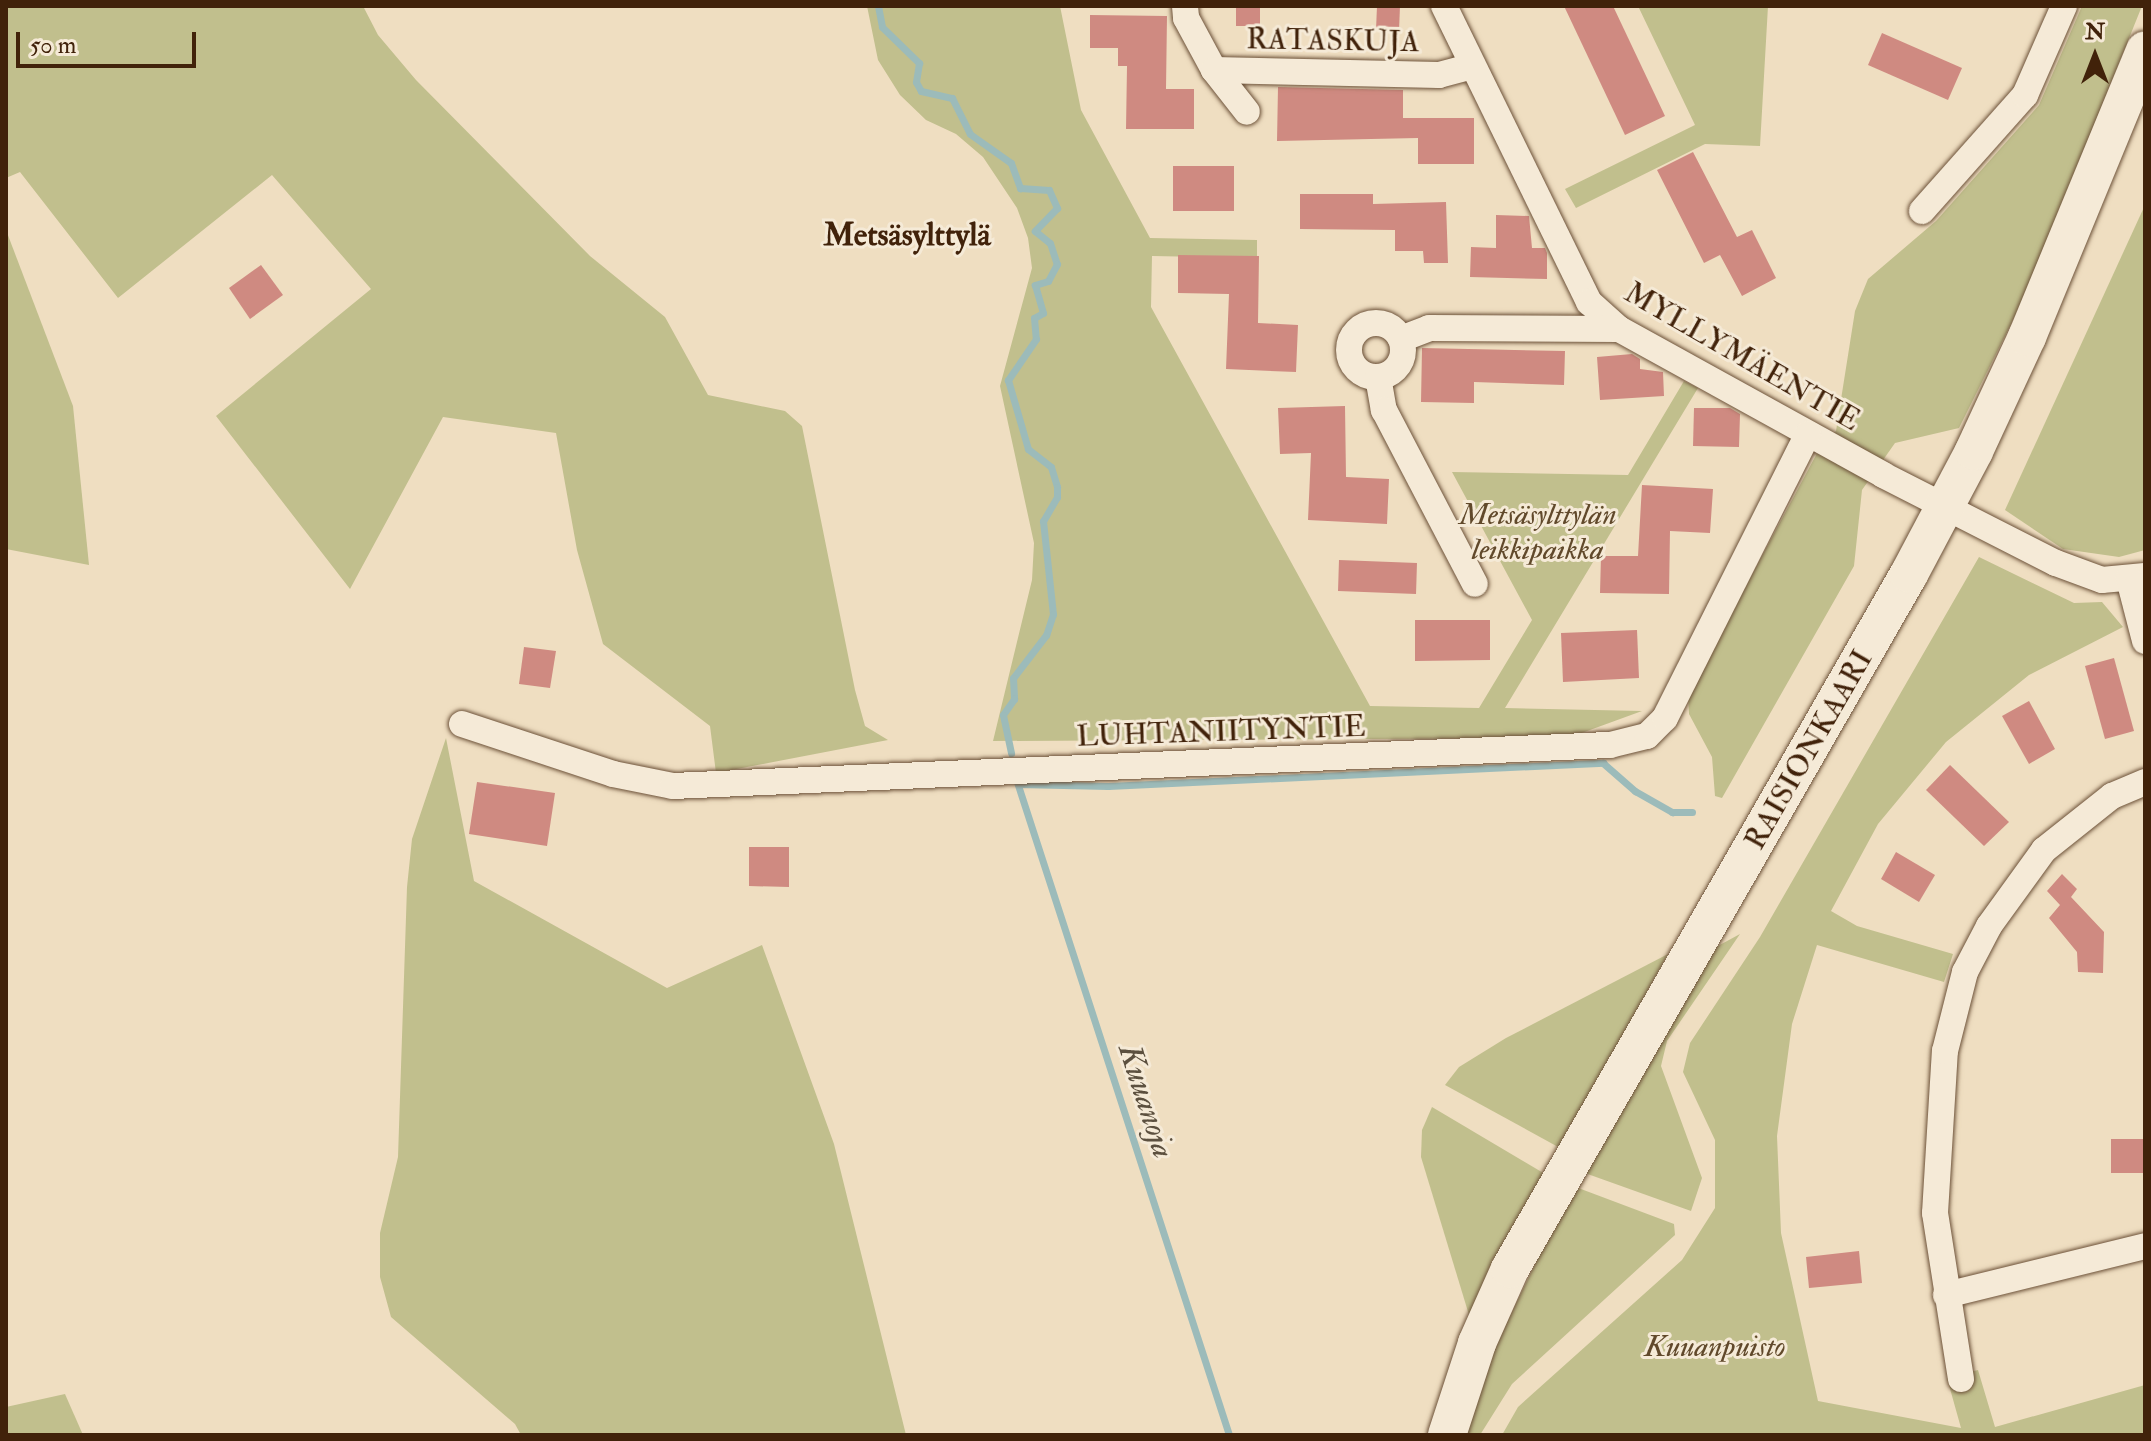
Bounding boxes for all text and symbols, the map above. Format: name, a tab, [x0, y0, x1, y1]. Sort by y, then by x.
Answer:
scale bar	[20, 16, 200, 66]
north arrow	[2055, 16, 2135, 96]
text: N	[2085, 18, 2105, 46]
street label: RATASKUJA	[1246, 21, 1420, 61]
text: 50 m	[30, 30, 76, 61]
district label: Metsäsylttylä	[823, 216, 991, 254]
street label: MYLLYMÄENTIE	[1618, 275, 1866, 439]
park label: Metsäsylttylän leikkipaikka	[1459, 497, 1617, 568]
street label: RAISIONKAARI	[1737, 644, 1881, 856]
street label: LUHTANIITYNTIE	[1076, 709, 1366, 755]
water label: Kuuanoja	[1110, 1039, 1182, 1163]
park label: Kuuanpuisto	[1644, 1329, 1786, 1365]

